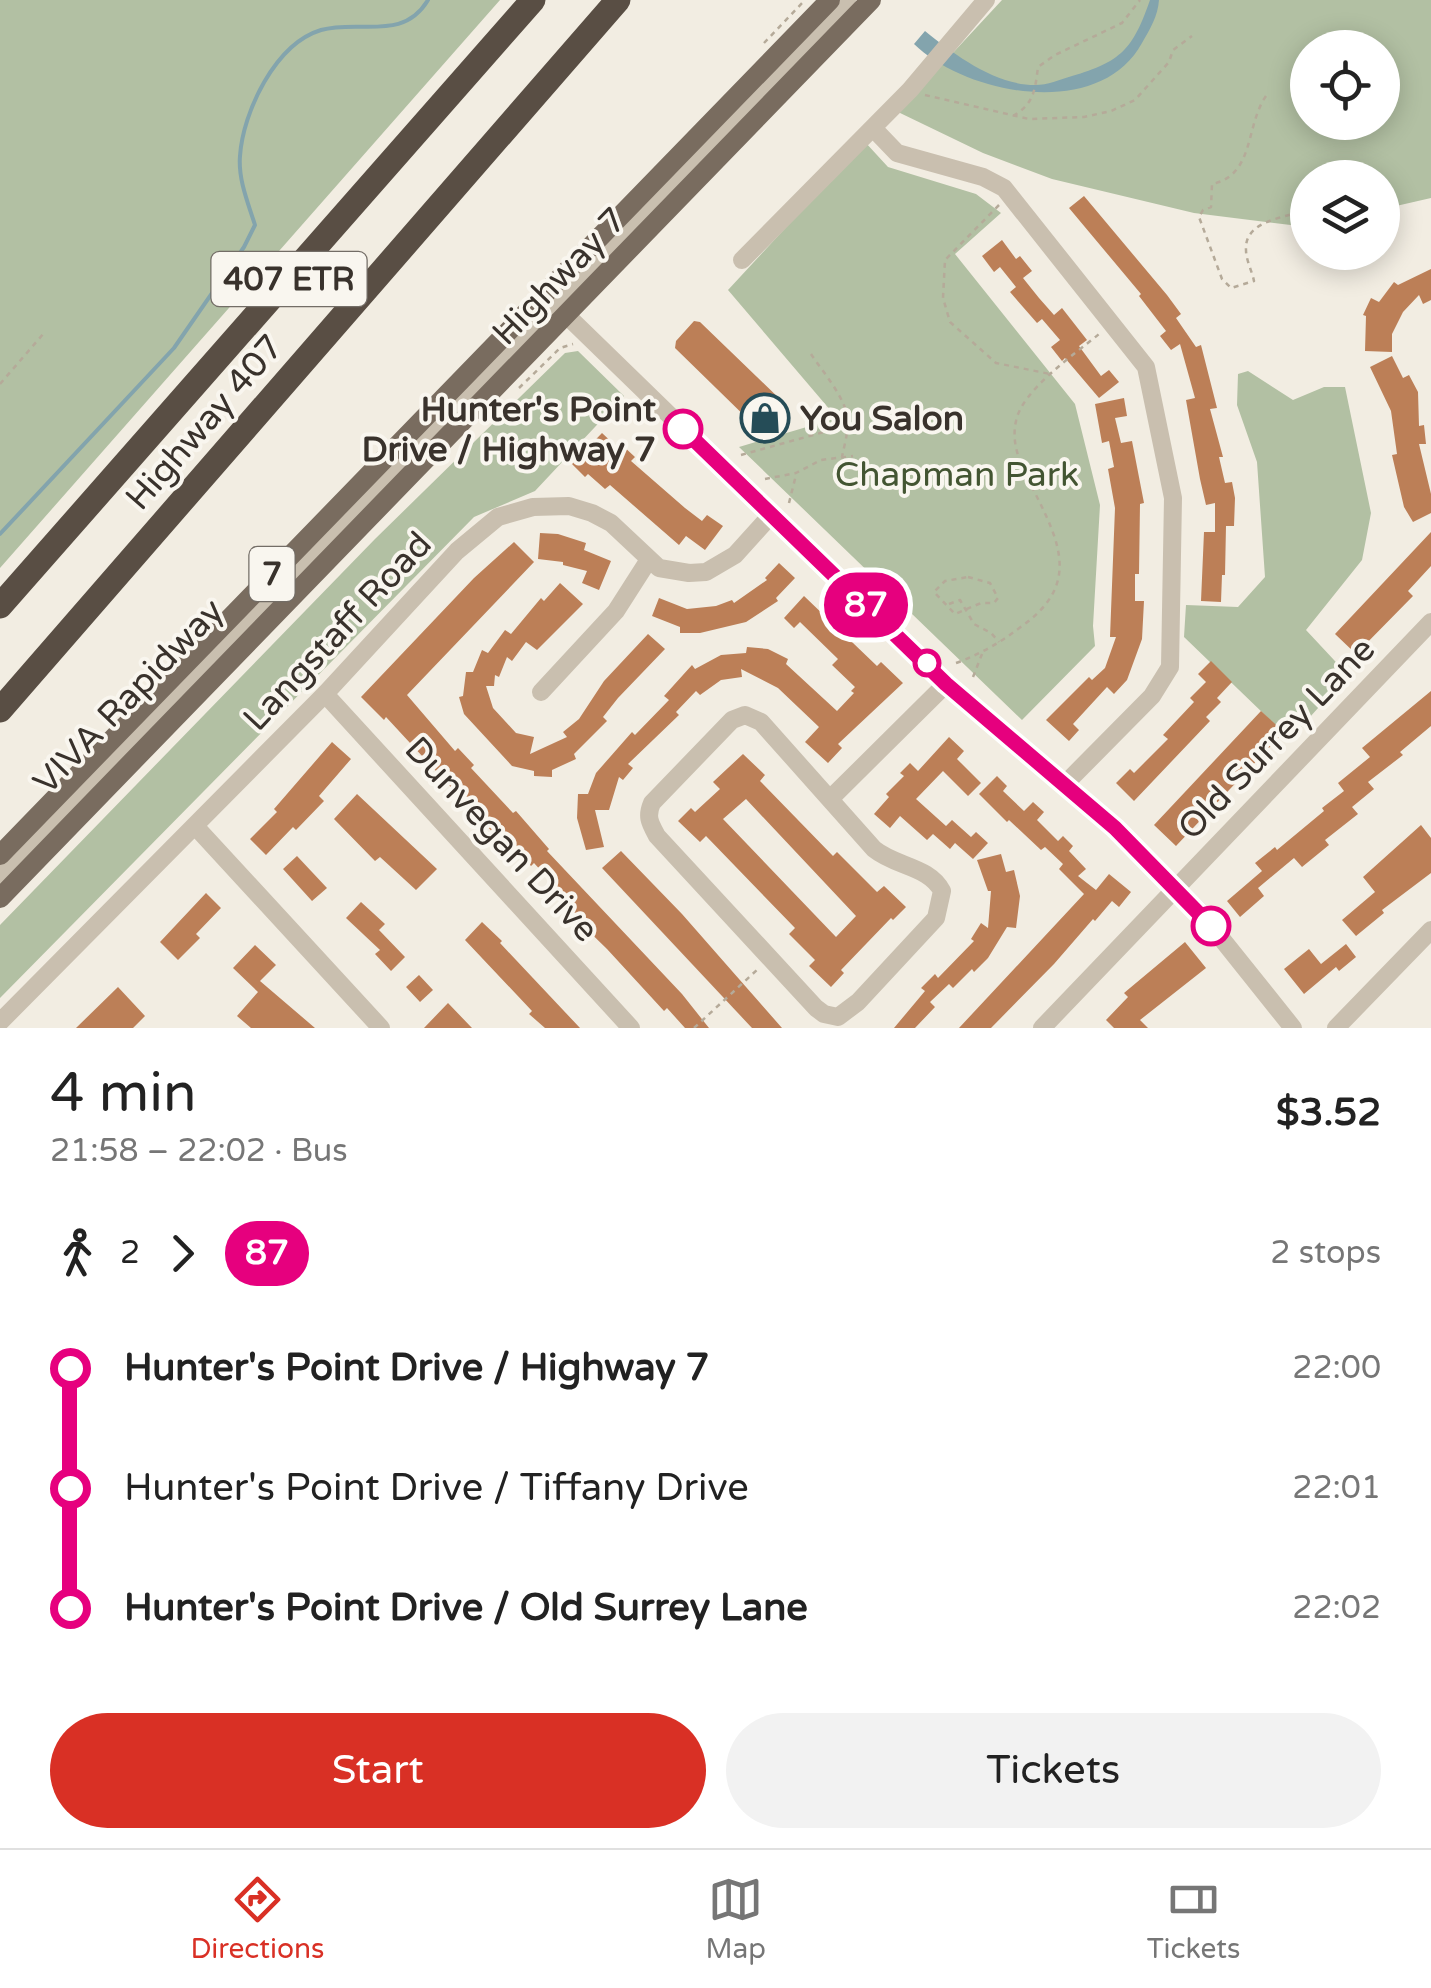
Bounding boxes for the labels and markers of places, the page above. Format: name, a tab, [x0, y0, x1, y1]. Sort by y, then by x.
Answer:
place label: Hunter's Point Drive / Highway 7	[361, 389, 657, 471]
shop icon: You Salon	[739, 392, 791, 444]
place label: You Salon	[800, 398, 964, 440]
marker: Hunter's Point Drive / Highway 7	[664, 410, 702, 448]
unlabelled marker	[914, 650, 940, 676]
unlabelled marker	[1192, 907, 1230, 945]

